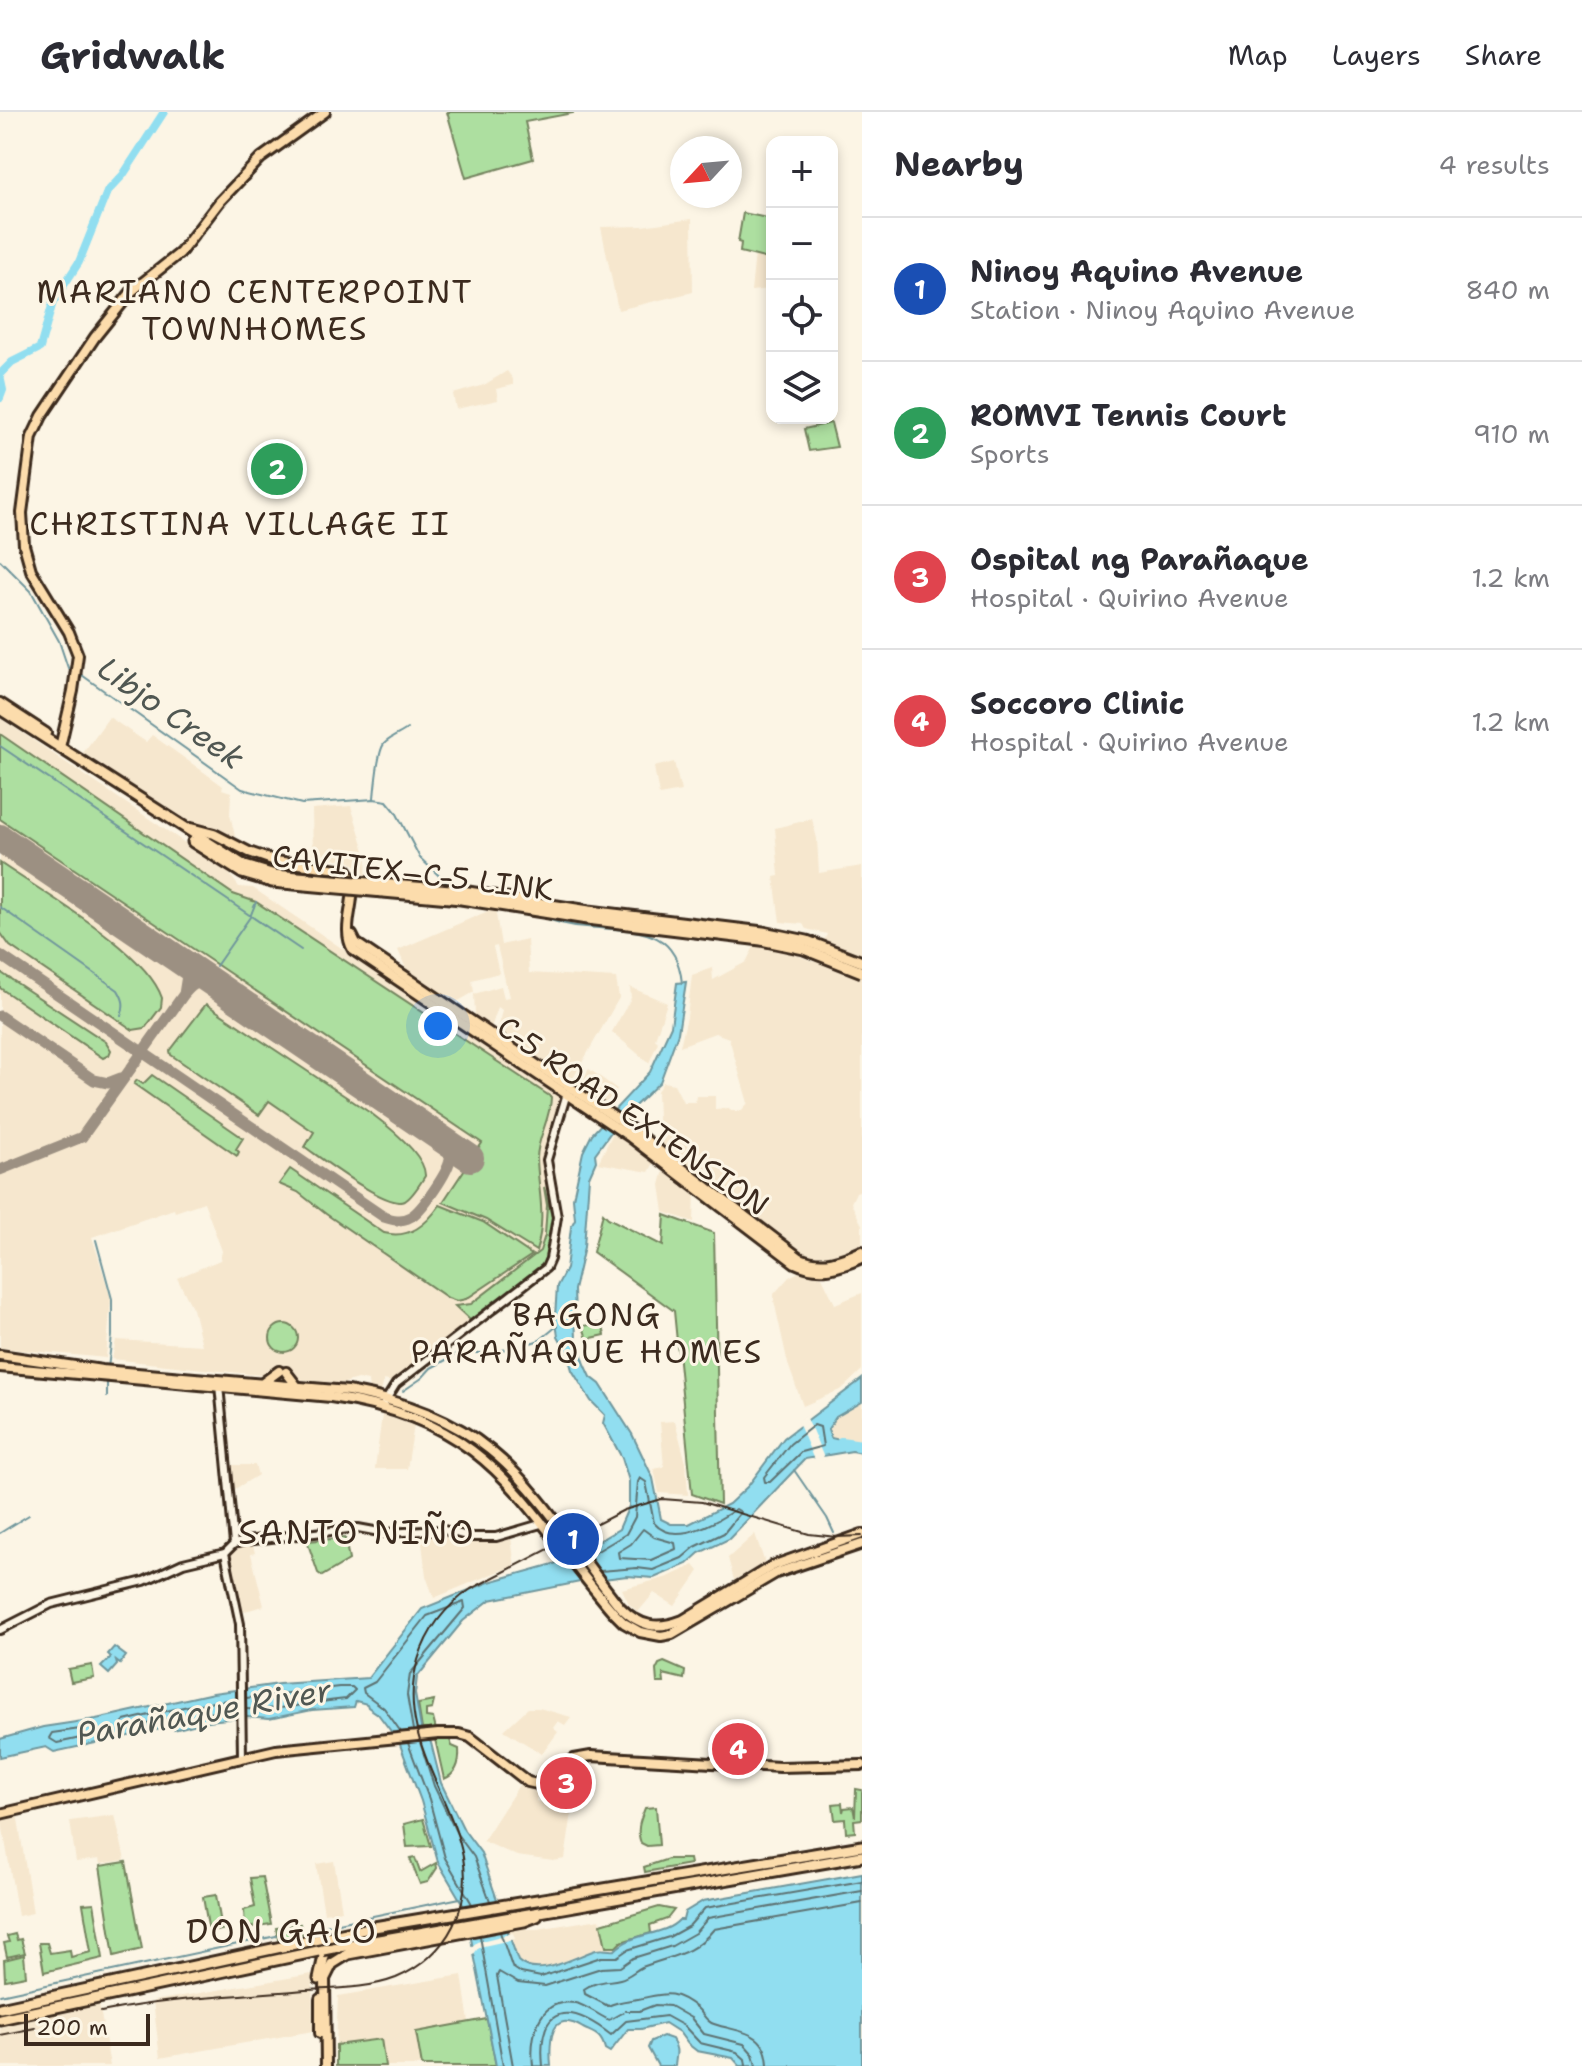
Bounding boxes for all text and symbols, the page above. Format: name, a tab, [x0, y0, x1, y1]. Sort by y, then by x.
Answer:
text: Gridwalk	[40, 30, 226, 81]
text: Map	[1228, 36, 1288, 74]
text: Layers	[1332, 36, 1421, 74]
text: Share	[1465, 36, 1542, 74]
north arrow	[670, 136, 742, 208]
map controls	[766, 136, 838, 424]
button: +	[766, 136, 838, 208]
text: Nearby	[894, 141, 1024, 187]
text: 4 results	[1438, 147, 1550, 182]
button: −	[766, 208, 838, 280]
text: Ninoy Aquino Avenue	[970, 251, 1303, 292]
district label: MARIANO CENTERPOINT TOWNHOMES	[36, 270, 474, 350]
text: 1	[914, 272, 926, 307]
text: 840 m	[1465, 272, 1550, 307]
button: locate	[766, 280, 838, 352]
text: Station · Ninoy Aquino Avenue	[970, 292, 1355, 327]
button: layers	[766, 352, 838, 424]
text: ROMVI Tennis Court	[970, 395, 1286, 436]
text: 2	[911, 416, 929, 451]
text: 910 m	[1473, 416, 1550, 451]
text: Sports	[970, 436, 1050, 471]
pin: 2	[251, 439, 303, 499]
district label: CHRISTINA VILLAGE II	[29, 502, 451, 545]
text: Ospital ng Parañaque	[970, 539, 1309, 580]
text: 3	[911, 560, 929, 595]
text: 1.2 km	[1471, 560, 1550, 595]
text: Hospital · Quirino Avenue	[970, 580, 1289, 615]
water label: Libjo Creek	[89, 646, 253, 779]
text: Soccoro Clinic	[970, 683, 1185, 724]
text: 4	[911, 704, 929, 739]
text: 1.2 km	[1471, 704, 1550, 739]
text: Hospital · Quirino Avenue	[970, 724, 1289, 759]
street label: CAVITEX–C-5 LINK	[270, 835, 556, 910]
your location	[418, 1006, 458, 1046]
street label: C-5 ROAD EXTENSION	[489, 1006, 777, 1225]
district label: BAGONG PARAÑAQUE HOMES	[411, 1293, 763, 1373]
district label: SANTO NIÑO	[238, 1509, 476, 1555]
pin: 1	[547, 1509, 599, 1569]
water label: Parañaque River	[73, 1668, 335, 1755]
pin: 4	[712, 1719, 764, 1779]
pin: 3	[540, 1753, 592, 1813]
district label: DON GALO	[186, 1908, 378, 1954]
scale bar	[24, 2010, 150, 2046]
text: 200 m	[36, 2013, 108, 2042]

